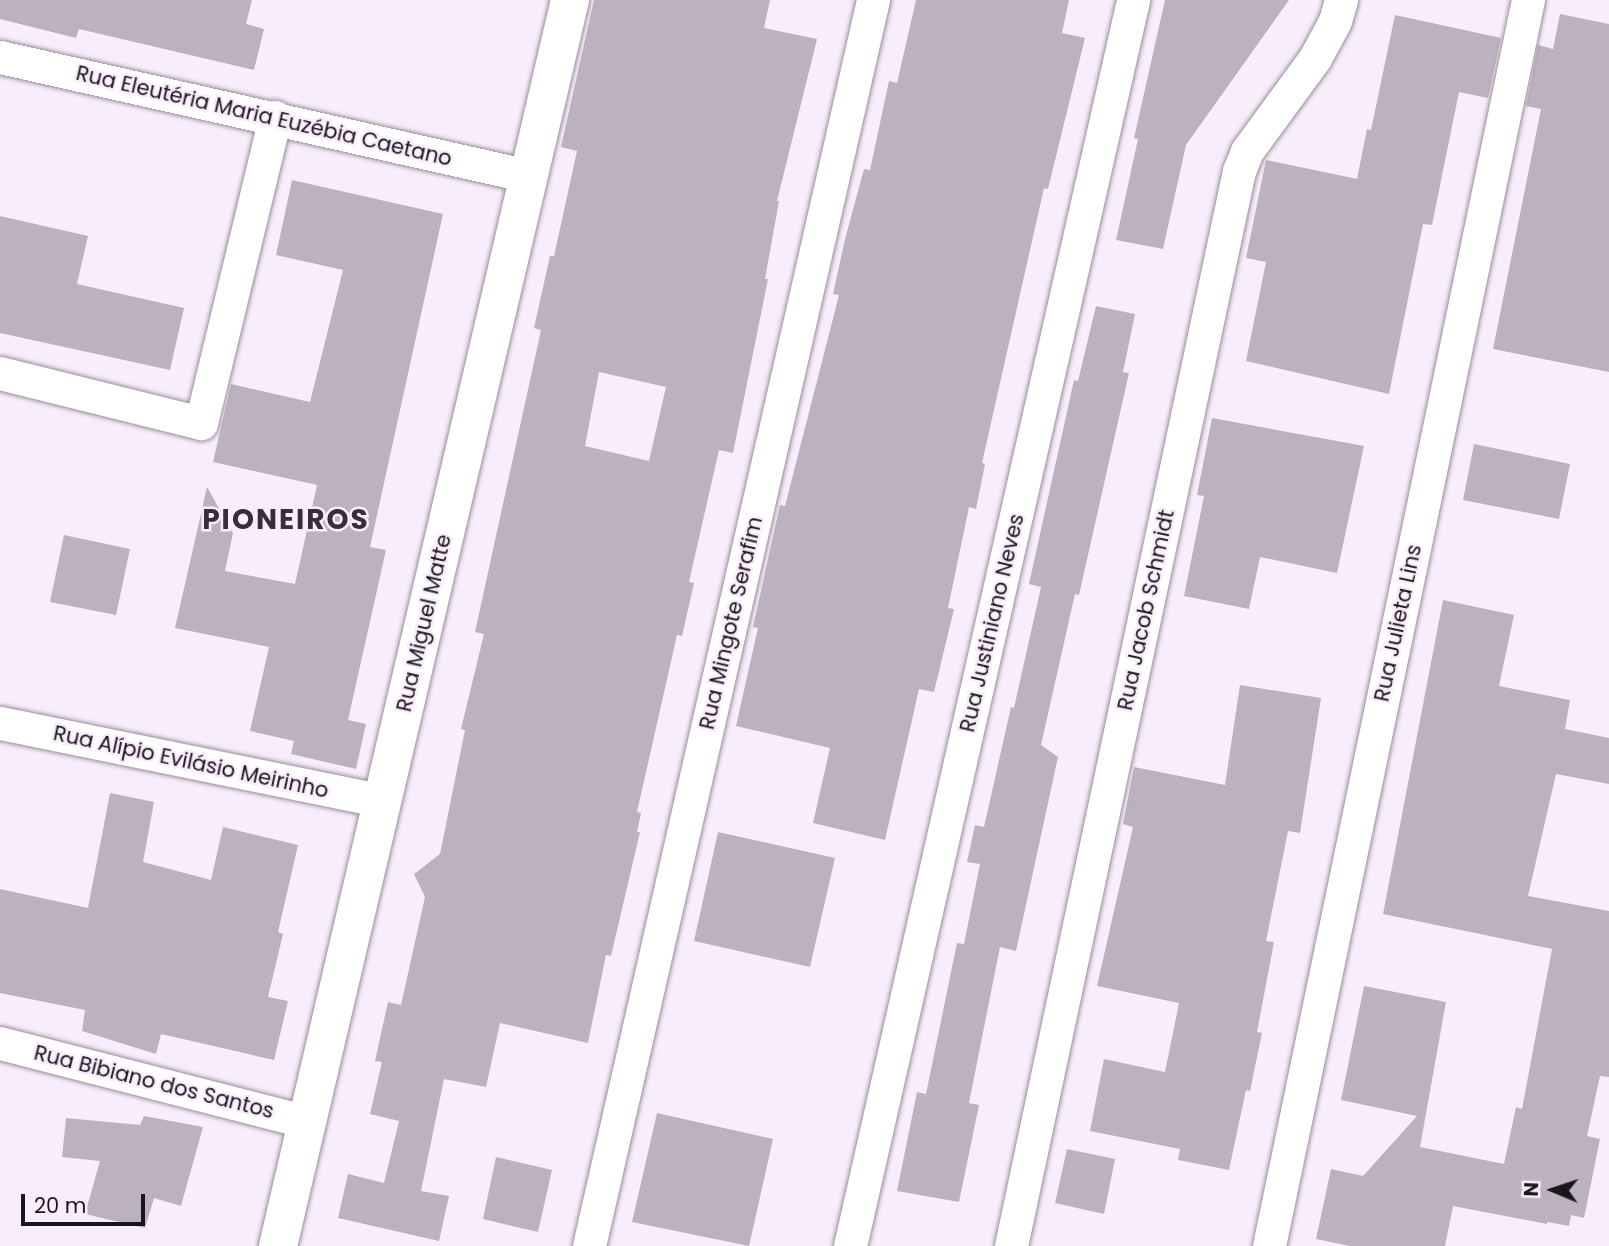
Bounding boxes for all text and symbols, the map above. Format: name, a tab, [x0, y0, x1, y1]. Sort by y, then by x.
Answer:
street label: Rua Eleutéria Maria Euzébia Caetano	[74, 60, 454, 172]
district label: PIONEIROS	[203, 503, 369, 537]
street label: Rua Jacob Schmidt	[1112, 507, 1180, 713]
street label: Rua Justiniano Neves	[955, 511, 1029, 735]
street label: Rua Mingote Serafim	[694, 514, 768, 732]
street label: Rua Miguel Matte	[391, 532, 457, 714]
street label: Rua Julieta Lins	[1369, 542, 1427, 704]
street label: Rua Alípio Evilásio Meirinho	[51, 720, 331, 804]
street label: Rua Bibiano dos Santos	[31, 1040, 277, 1124]
north arrow	[1518, 1155, 1588, 1225]
scale bar	[24, 1180, 149, 1224]
text: N	[1518, 1182, 1545, 1197]
text: 20 m	[34, 1191, 87, 1220]

